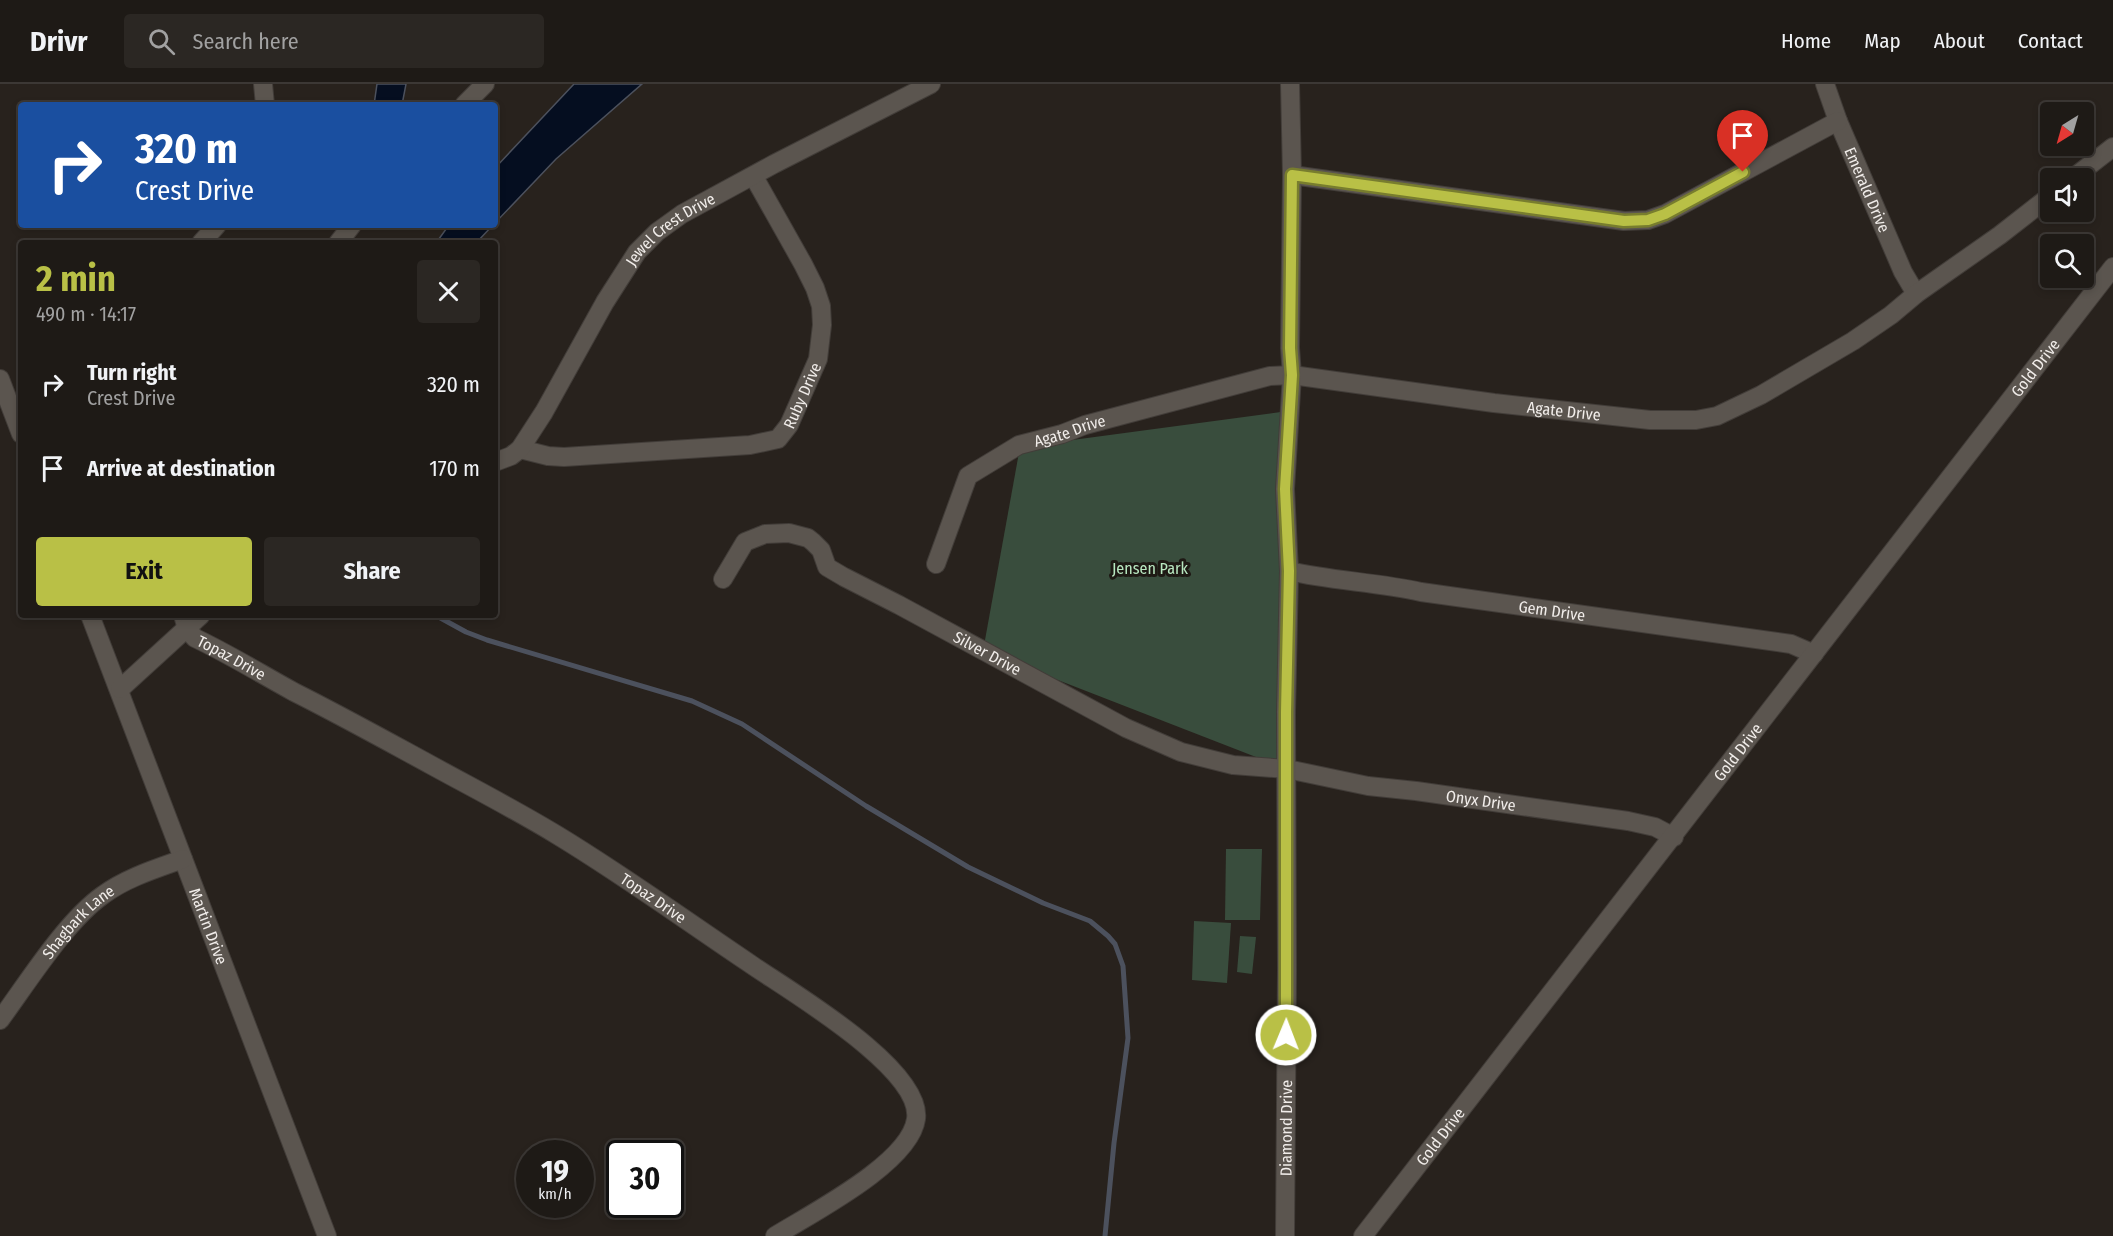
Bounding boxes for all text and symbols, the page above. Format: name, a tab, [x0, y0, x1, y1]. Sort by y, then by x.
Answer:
search box	[124, 14, 544, 68]
text: Drivr	[30, 25, 88, 58]
icon: search	[145, 25, 178, 58]
text: Search here	[193, 28, 299, 55]
text: Home	[1781, 28, 1831, 54]
text: Map	[1864, 28, 1901, 54]
text: About	[1934, 28, 1985, 54]
text: Contact	[2018, 28, 2083, 54]
north arrow	[2040, 102, 2094, 156]
map controls	[2040, 102, 2094, 288]
pin	[1717, 110, 1768, 172]
icon: arrive	[1726, 119, 1759, 152]
text: 320 m	[135, 124, 238, 174]
icon: right	[36, 126, 114, 204]
street label: Emerald Drive	[1841, 144, 1894, 235]
button: sound	[2040, 168, 2094, 222]
text: Crest Drive	[135, 175, 254, 207]
street label: Jewel Crest Drive	[621, 188, 718, 269]
button: search	[2040, 234, 2094, 288]
text: 2 min	[36, 257, 116, 301]
button: close	[417, 260, 480, 323]
text: 490 m · 14:17	[36, 302, 136, 326]
street label: Gold Drive	[2007, 335, 2063, 400]
text: Turn right	[87, 359, 176, 386]
street label: Ruby Drive	[779, 359, 825, 431]
icon: right	[36, 368, 69, 401]
text: 320 m	[427, 371, 480, 398]
text: Crest Drive	[87, 386, 175, 410]
street label: Agate Drive	[1526, 397, 1602, 424]
street label: Agate Drive	[1032, 411, 1107, 450]
icon: arrive	[36, 452, 69, 485]
text: Arrive at destination	[87, 455, 275, 482]
text: 170 m	[429, 455, 480, 482]
button: Exit	[36, 537, 252, 606]
button: Share	[264, 537, 480, 606]
park label: Jensen Park	[1112, 559, 1189, 578]
street label: Gem Drive	[1517, 596, 1587, 624]
street label: Silver Drive	[950, 627, 1025, 679]
street label: Topaz Drive	[194, 631, 269, 684]
street label: Gold Drive	[1709, 719, 1766, 785]
street label: Onyx Drive	[1445, 786, 1517, 815]
street label: Topaz Drive	[617, 869, 690, 927]
street label: Shagbark Lane	[38, 881, 118, 962]
street label: Martin Drive	[186, 885, 232, 967]
position arrow	[1254, 1003, 1318, 1067]
street label: Diamond Drive	[1276, 1080, 1296, 1176]
street label: Gold Drive	[1412, 1104, 1469, 1169]
speed limit sign: 30	[606, 1140, 684, 1218]
text: 19	[541, 1154, 569, 1190]
text: km/h	[538, 1185, 572, 1203]

